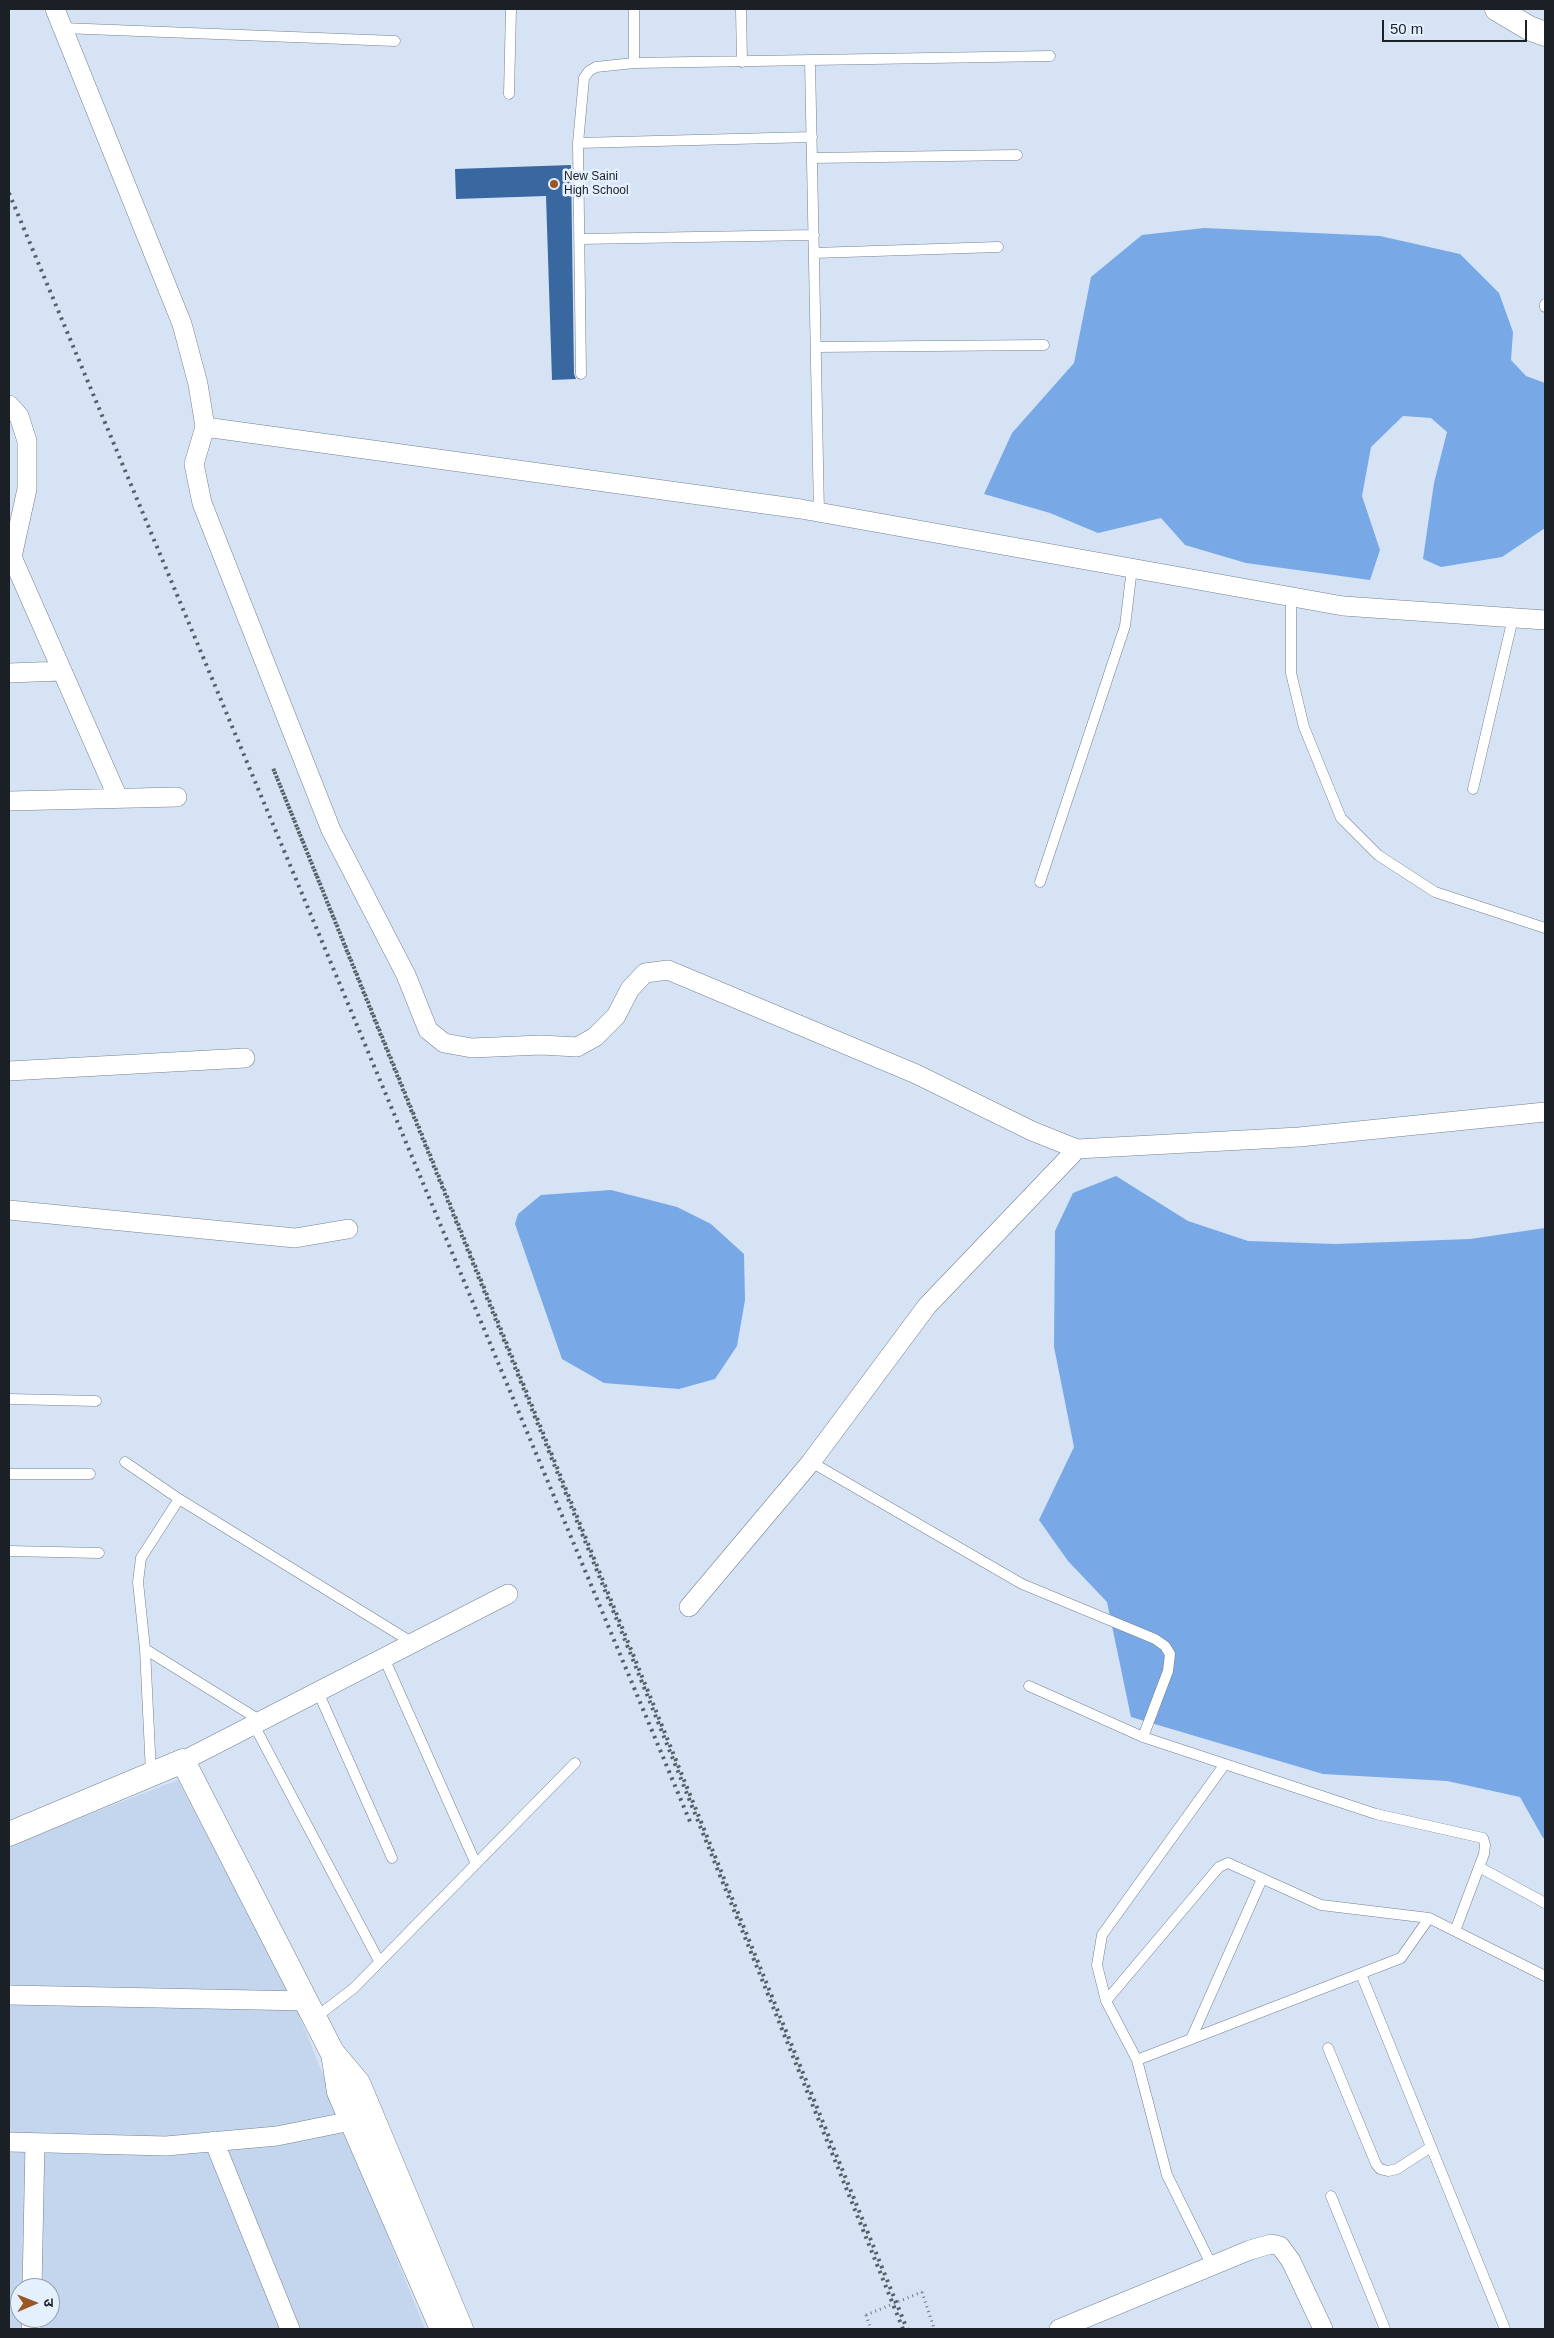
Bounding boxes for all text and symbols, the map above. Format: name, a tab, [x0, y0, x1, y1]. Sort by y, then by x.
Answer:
scale bar	[1384, 10, 1529, 42]
text: 50 m	[1390, 20, 1423, 37]
place label: New Saini High School	[564, 170, 629, 198]
marker: New Saini High School	[548, 178, 560, 190]
north arrow	[10, 2278, 60, 2328]
text: उ	[41, 2299, 57, 2307]

